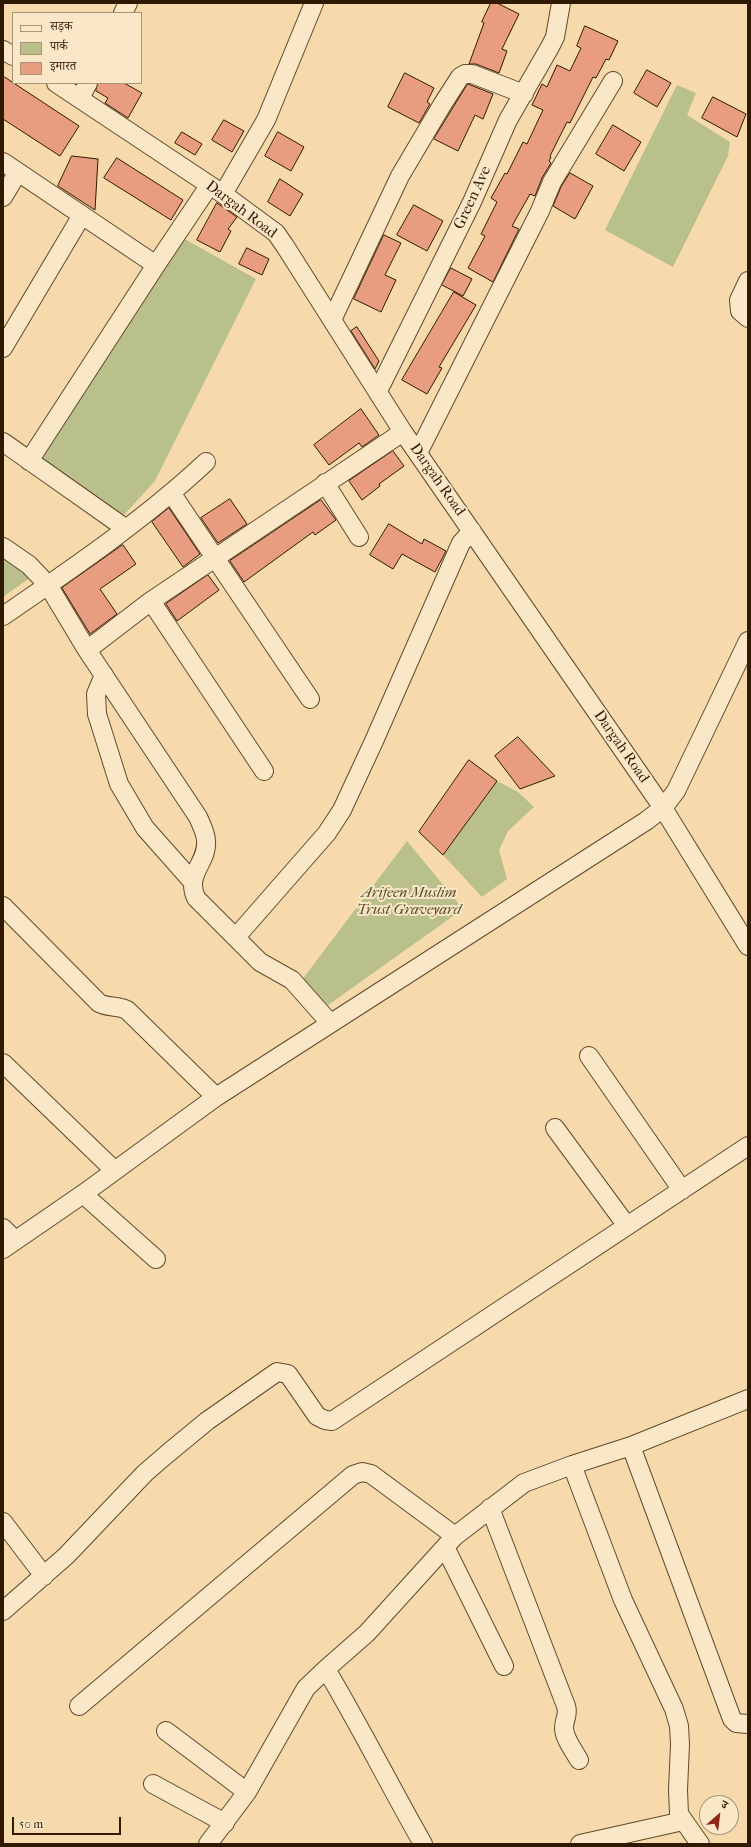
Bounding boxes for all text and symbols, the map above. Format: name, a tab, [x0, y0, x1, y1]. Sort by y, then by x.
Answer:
legend	[12, 12, 142, 84]
text: सड़क	[50, 19, 73, 33]
text: पार्क	[50, 39, 68, 53]
text: इमारत	[50, 59, 76, 73]
street label: Green Ave	[451, 164, 495, 232]
street label: Dargah Road	[202, 177, 280, 243]
street label: Dargah Road	[405, 440, 469, 520]
street label: Dargah Road	[589, 707, 653, 787]
park label: Arifeen Muslim Trust Graveyard	[357, 884, 461, 919]
north arrow	[699, 1795, 739, 1835]
text: उ	[719, 1798, 730, 1812]
scale bar	[14, 1809, 123, 1835]
text: 50 m	[19, 1817, 43, 1831]

